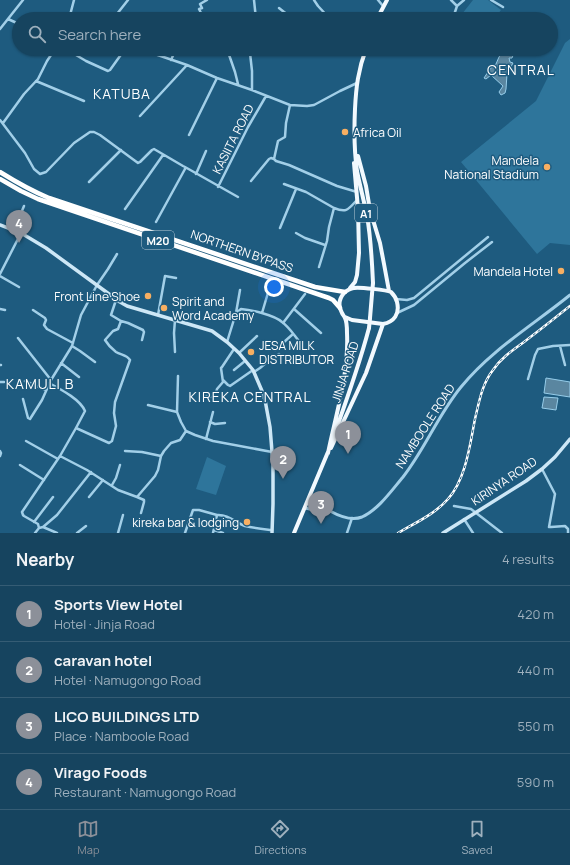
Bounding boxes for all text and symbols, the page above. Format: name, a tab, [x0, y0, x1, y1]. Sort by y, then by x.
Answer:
search box	[12, 12, 558, 56]
icon: search	[26, 23, 48, 45]
text: Search here	[58, 24, 141, 45]
district label: CENTRAL	[487, 60, 555, 79]
district label: KATUBA	[93, 84, 151, 103]
street label: KASIITA ROAD	[208, 101, 258, 177]
place label: Africa Oil	[353, 124, 402, 141]
marker: Africa Oil	[340, 127, 350, 137]
place label: Mandela National Stadium	[444, 152, 539, 183]
marker: Mandela National Stadium	[542, 162, 552, 172]
road number: A1	[355, 204, 377, 222]
pin: 4	[6, 210, 32, 243]
street label: NORTHERN BYPASS	[188, 225, 296, 277]
road number: M20	[142, 231, 174, 249]
place label: Mandela Hotel	[473, 263, 553, 280]
marker: Mandela Hotel	[556, 266, 566, 276]
your location	[264, 277, 284, 297]
place label: Front Line Shoe	[54, 288, 140, 305]
marker: Front Line Shoe	[143, 291, 153, 301]
place label: Spirit and Word Academy	[172, 293, 255, 324]
marker: Spirit and Word Academy	[159, 303, 169, 313]
place label: JESA MILK DISTRIBUTOR	[259, 337, 334, 368]
street label: JINJA ROAD	[327, 339, 363, 405]
marker: JESA MILK DISTRIBUTOR	[246, 347, 256, 357]
district label: KAMULI B	[6, 374, 74, 393]
street label: NAMBOOLE ROAD	[391, 380, 459, 472]
district label: KIREKA CENTRAL	[188, 387, 312, 406]
pin: 1	[335, 421, 361, 454]
pin: 2	[270, 446, 296, 479]
street label: KIRINYA ROAD	[468, 453, 540, 509]
pin: 3	[308, 491, 334, 524]
place label: kireka bar & lodging	[132, 514, 239, 531]
marker: kireka bar & lodging	[242, 517, 252, 527]
text: Nearby	[16, 548, 74, 571]
text: 4 results	[502, 550, 554, 568]
text: Sports View Hotel	[54, 594, 183, 615]
text: 1	[26, 605, 32, 623]
text: 420 m	[517, 605, 554, 623]
text: Hotel · Jinja Road	[54, 615, 155, 633]
text: caravan hotel	[54, 650, 152, 671]
text: 2	[25, 661, 33, 679]
text: 440 m	[517, 661, 554, 679]
text: Hotel · Namugongo Road	[54, 671, 201, 689]
text: LICO BUILDINGS LTD	[54, 706, 199, 727]
text: 3	[25, 717, 33, 735]
text: 550 m	[517, 717, 554, 735]
text: Place · Namboole Road	[54, 727, 189, 745]
text: Virago Foods	[54, 762, 147, 783]
text: 4	[25, 773, 33, 791]
text: 590 m	[517, 773, 554, 791]
text: Restaurant · Namugongo Road	[54, 783, 236, 801]
tab: Map	[77, 818, 99, 857]
tab: Directions	[254, 818, 307, 857]
tab: Saved	[462, 818, 493, 857]

